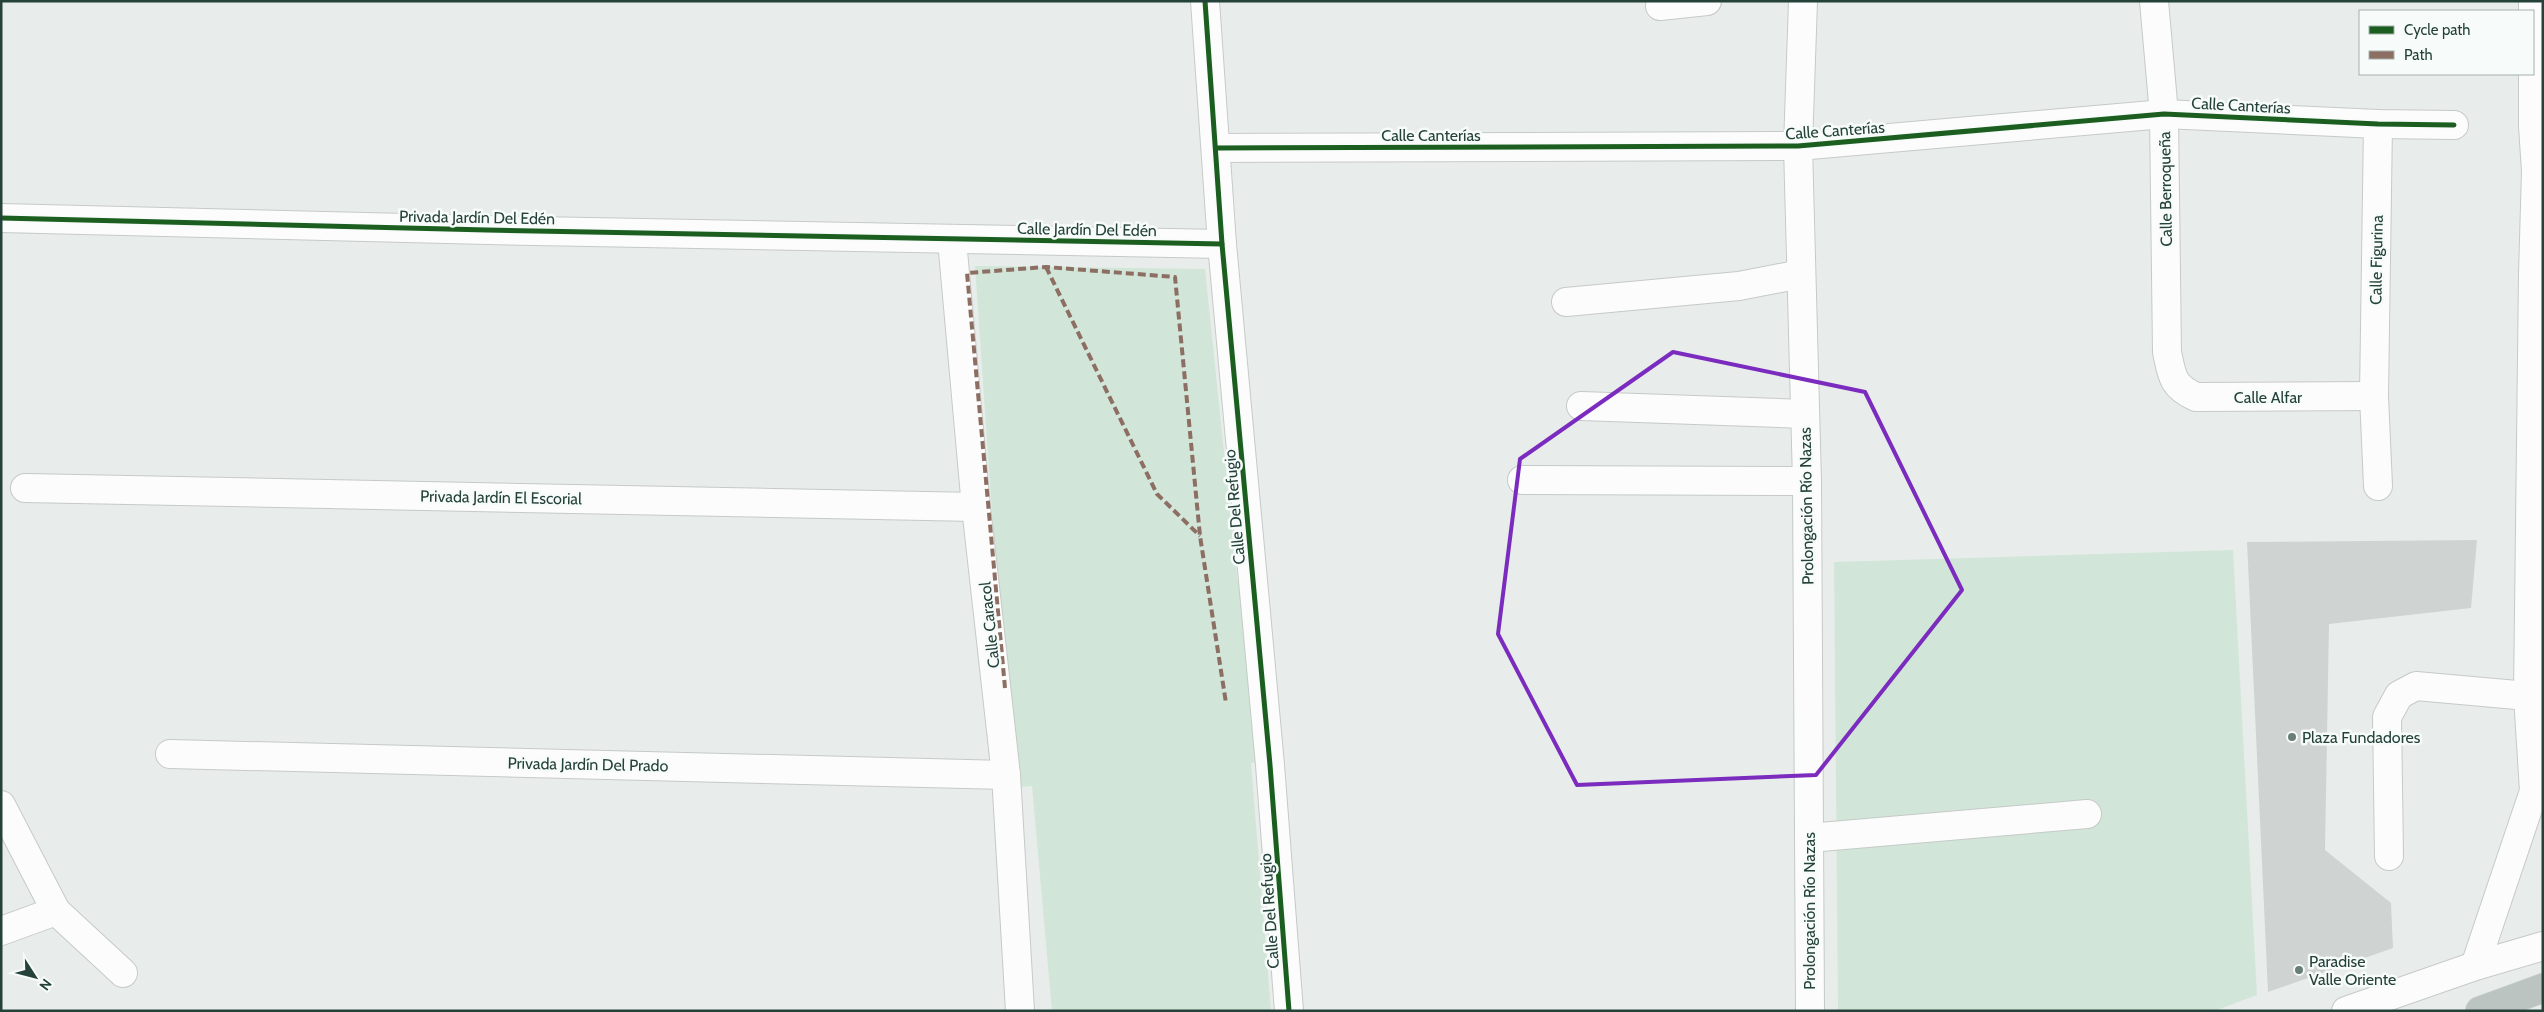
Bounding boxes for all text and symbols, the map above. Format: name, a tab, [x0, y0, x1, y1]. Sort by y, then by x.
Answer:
legend	[2359, 10, 2534, 75]
text: Cycle path	[2404, 21, 2470, 39]
text: Path	[2404, 46, 2433, 64]
street label: Calle Canterías	[2191, 93, 2291, 118]
street label: Calle Canterías	[1785, 118, 1886, 143]
street label: Calle Canterías	[1381, 126, 1481, 145]
street label: Calle Berroqueña	[2155, 131, 2176, 247]
street label: Privada Jardín Del Edén	[399, 207, 555, 228]
street label: Calle Figurina	[2366, 215, 2387, 305]
street label: Calle Jardín Del Edén	[1017, 219, 1157, 240]
street label: Calle Alfar	[2234, 388, 2303, 407]
street label: Prolongación Río Nazas	[1796, 427, 1817, 585]
street label: Calle Del Refugio	[1220, 448, 1249, 565]
street label: Privada Jardín El Escorial	[420, 487, 582, 508]
street label: Calle Caracol	[975, 581, 1003, 669]
place label: Plaza Fundadores	[2302, 728, 2421, 747]
marker: Plaza Fundadores	[2286, 731, 2298, 743]
street label: Privada Jardín Del Prado	[507, 754, 669, 775]
street label: Prolongación Río Nazas	[1800, 832, 1819, 990]
street label: Calle Del Refugio	[1256, 852, 1283, 969]
north arrow	[10, 952, 60, 1002]
place label: Paradise Valle Oriente	[2309, 952, 2396, 989]
marker: Paradise Valle Oriente	[2293, 964, 2305, 976]
text: N	[35, 975, 56, 994]

